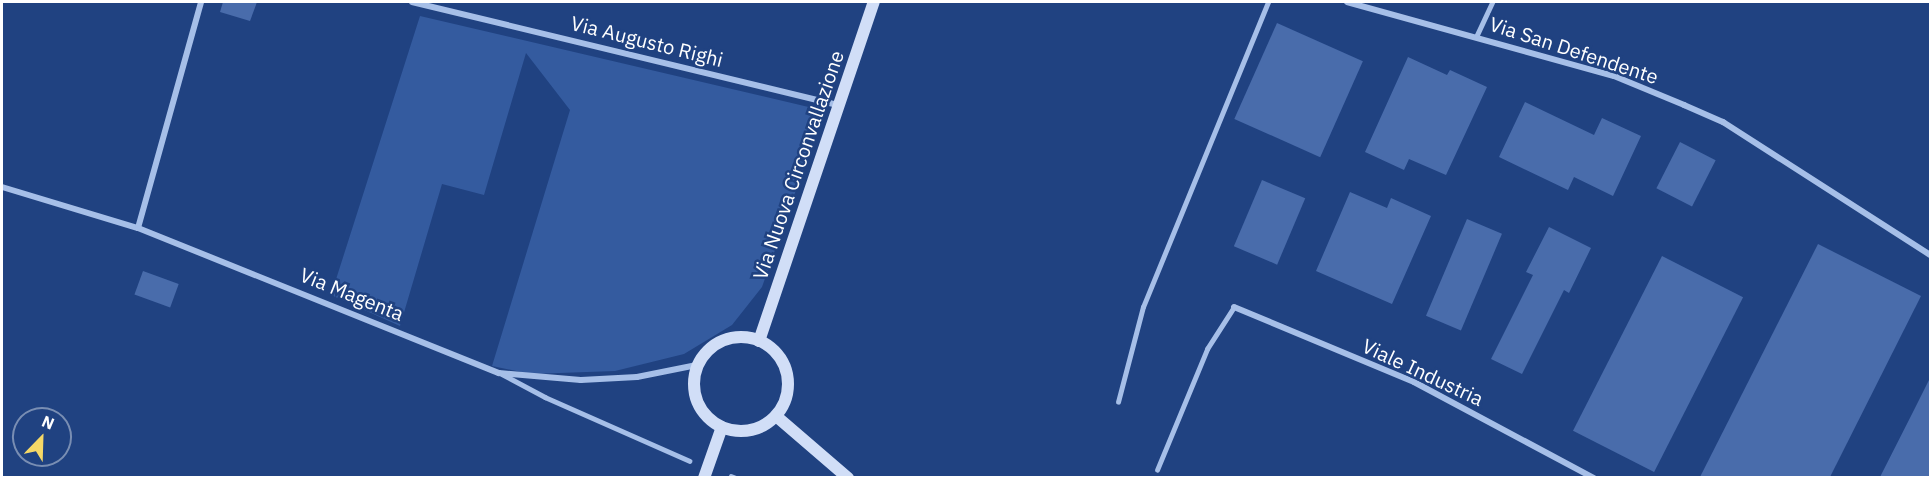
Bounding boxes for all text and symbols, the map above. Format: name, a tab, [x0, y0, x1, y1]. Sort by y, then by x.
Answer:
street label: Via Augusto Righi	[569, 11, 725, 71]
street label: Via San Defendente	[1487, 11, 1661, 89]
street label: Via Nuova Circonvallazione	[747, 47, 849, 283]
street label: Via Magenta	[297, 262, 407, 326]
street label: Viale Industria	[1359, 333, 1487, 411]
north arrow	[12, 407, 72, 467]
text: N	[39, 411, 57, 434]

